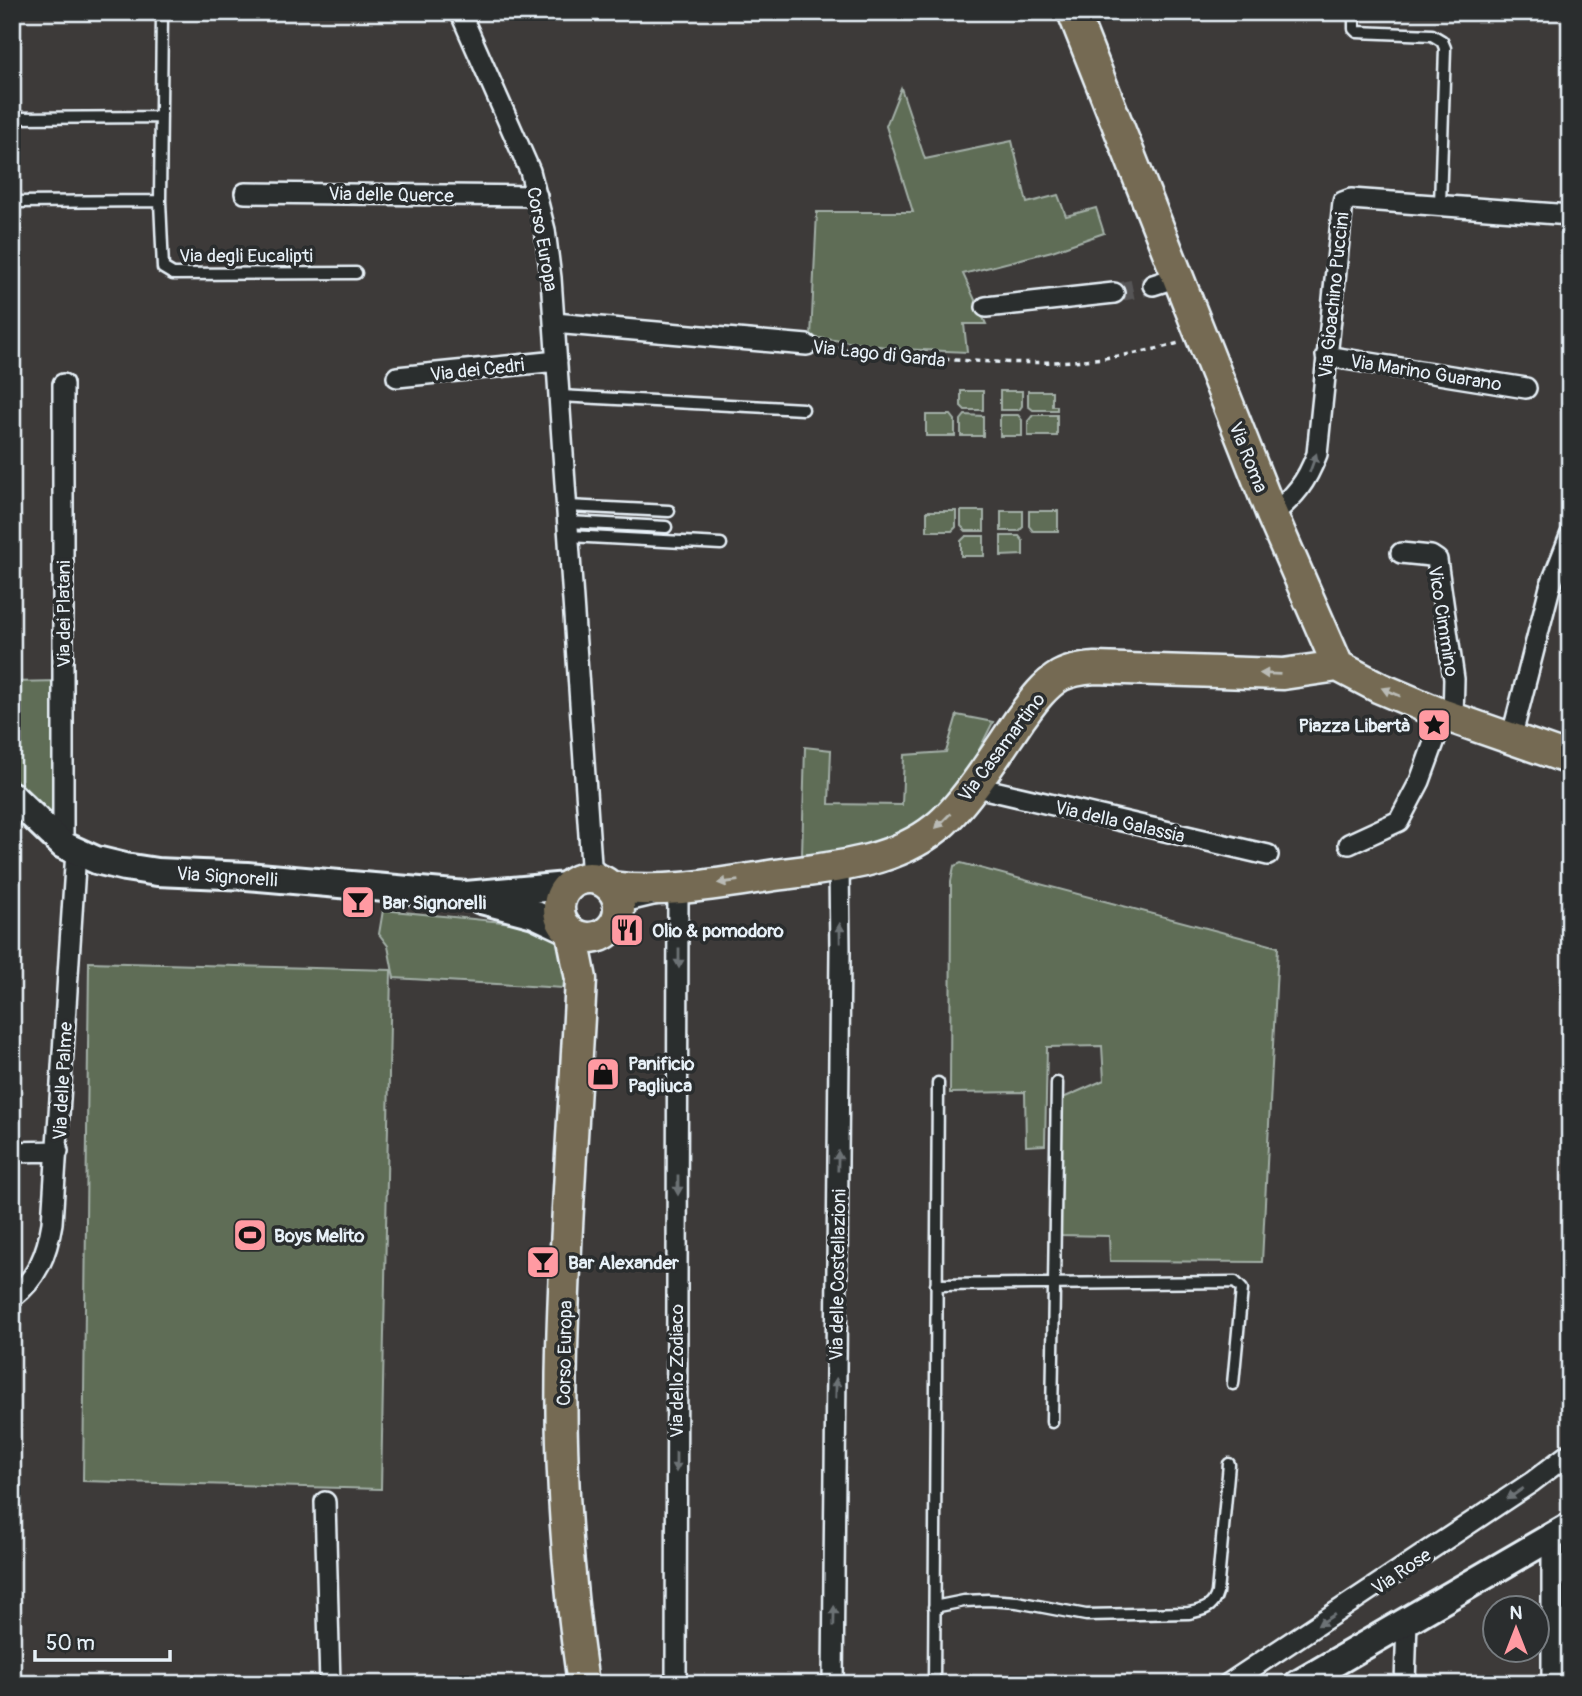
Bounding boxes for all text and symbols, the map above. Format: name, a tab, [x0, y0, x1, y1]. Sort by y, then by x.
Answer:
street label: Via delle Querce	[328, 182, 455, 208]
street label: Corso Europa	[521, 185, 563, 293]
street label: Via Gioachino Puccini	[1313, 211, 1355, 379]
street label: Via degli Eucalipti	[179, 244, 313, 268]
street label: Via Lago di Garda	[811, 335, 947, 373]
street label: Via Marino Guarano	[1348, 349, 1503, 397]
street label: Via dei Cedri	[429, 353, 525, 387]
street label: Via Roma	[1223, 419, 1273, 496]
one-way arrow	[1308, 452, 1319, 473]
street label: Via dei Platani	[52, 560, 76, 668]
street label: Vico Cimmino	[1422, 564, 1464, 678]
one-way arrow	[1259, 668, 1281, 679]
one-way arrow	[1381, 687, 1402, 698]
street label: Via Casamartino	[953, 688, 1051, 807]
place icon: Piazza Libertà	[1415, 706, 1453, 744]
place label: Piazza Libertà	[1299, 714, 1410, 738]
street label: Via della Galassia	[1052, 795, 1187, 849]
one-way arrow	[934, 813, 951, 830]
street label: Via Signorelli	[176, 861, 278, 893]
one-way arrow	[717, 877, 739, 888]
bar icon: Bar Signorelli	[339, 883, 377, 921]
place label: Bar Signorelli	[382, 891, 487, 915]
restaurant icon: Olio & pomodoro	[608, 911, 646, 949]
place label: Olio & pomodoro	[652, 919, 785, 943]
one-way arrow	[834, 922, 846, 944]
one-way arrow	[673, 947, 685, 969]
street label: Via delle Palme	[48, 1021, 78, 1141]
place label: Panificio Pagliuca	[628, 1052, 695, 1098]
shop icon: Panificio Pagliuca	[584, 1055, 622, 1093]
one-way arrow	[832, 1149, 844, 1171]
one-way arrow	[672, 1174, 683, 1196]
street label: Via delle Costellazioni	[825, 1189, 851, 1361]
sports icon: Boys Melito	[231, 1216, 269, 1254]
place label: Boys Melito	[274, 1224, 365, 1248]
bar icon: Bar Alexander	[524, 1243, 562, 1281]
place label: Bar Alexander	[568, 1251, 679, 1275]
street label: Corso Europa	[552, 1300, 578, 1406]
street label: Via dello Zodiaco	[665, 1304, 689, 1438]
one-way arrow	[830, 1377, 842, 1399]
one-way arrow	[670, 1451, 682, 1473]
one-way arrow	[1506, 1487, 1524, 1501]
street label: Via Rose	[1367, 1543, 1436, 1600]
north arrow	[1480, 1594, 1550, 1664]
text: N	[1510, 1601, 1523, 1625]
one-way arrow	[828, 1604, 839, 1626]
one-way arrow	[1317, 1613, 1335, 1627]
scale bar	[35, 1619, 170, 1663]
text: 50 m	[46, 1630, 95, 1657]

